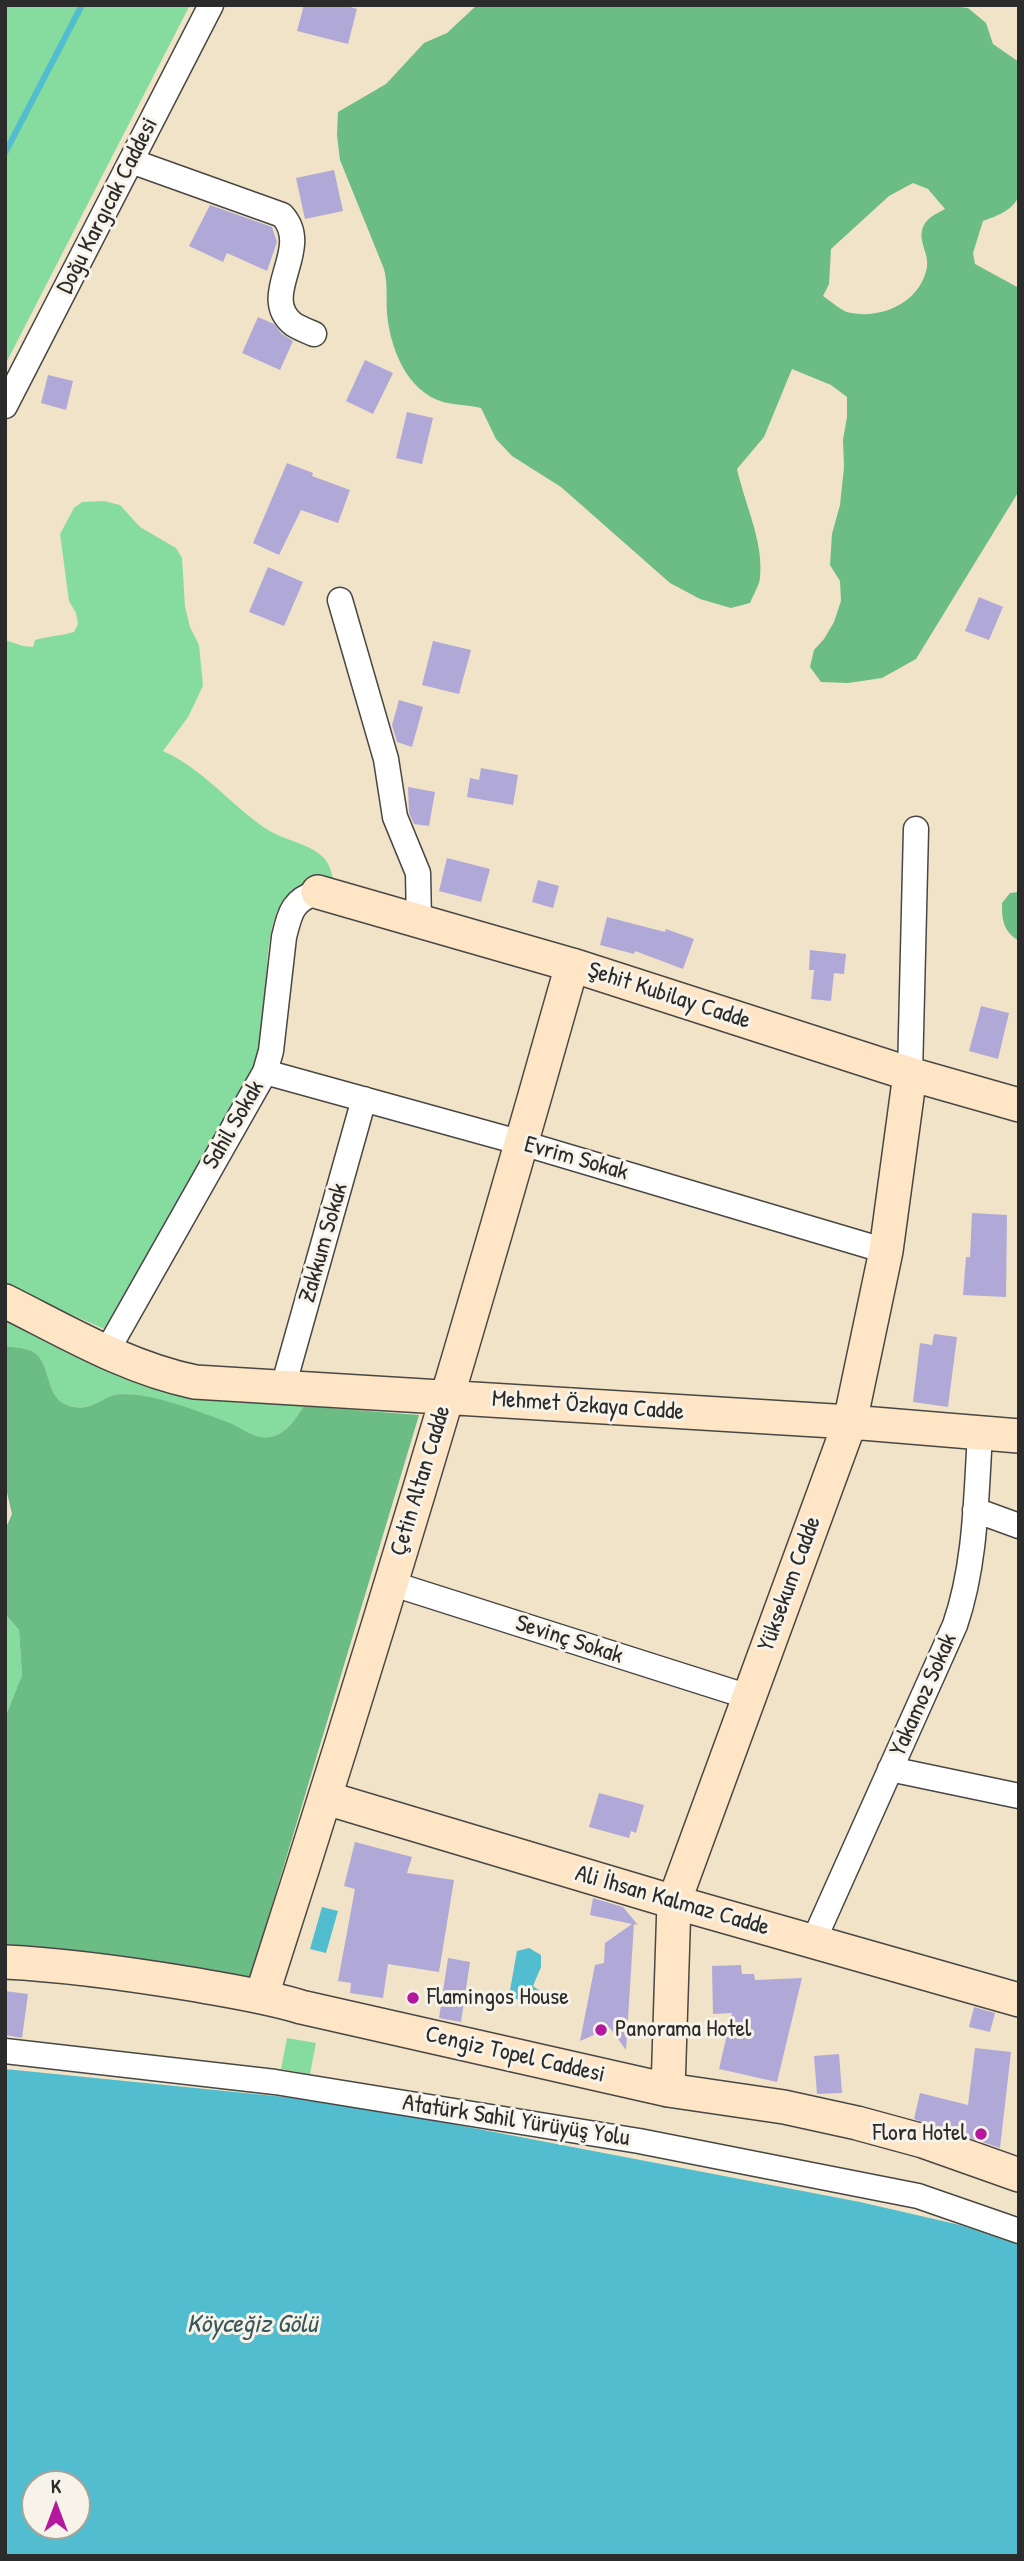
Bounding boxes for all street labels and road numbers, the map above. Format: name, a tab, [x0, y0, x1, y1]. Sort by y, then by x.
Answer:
street label: Doğu Kargıcak Caddesi	[51, 113, 165, 299]
street label: Şehit Kubilay Cadde	[584, 956, 754, 1036]
street label: Sahil Sokak	[197, 1075, 271, 1175]
street label: Evrim Sokak	[521, 1130, 631, 1188]
street label: Zakkum Sokak	[293, 1180, 355, 1306]
street label: Mehmet Özkaya Cadde	[491, 1385, 685, 1427]
street label: Çetin Altan Cadde	[384, 1402, 458, 1560]
street label: Yüksekum Cadde	[752, 1513, 828, 1655]
street label: Sevinç Sokak	[512, 1609, 626, 1671]
street label: Yakamoz Sokak	[884, 1629, 964, 1761]
street label: Ali İhsan Kalmaz Cadde	[572, 1860, 772, 1942]
street label: Cengiz Topel Caddesi	[422, 2020, 608, 2090]
street label: Atatürk Sahil Yürüyüş Yolu	[400, 2089, 632, 2153]

